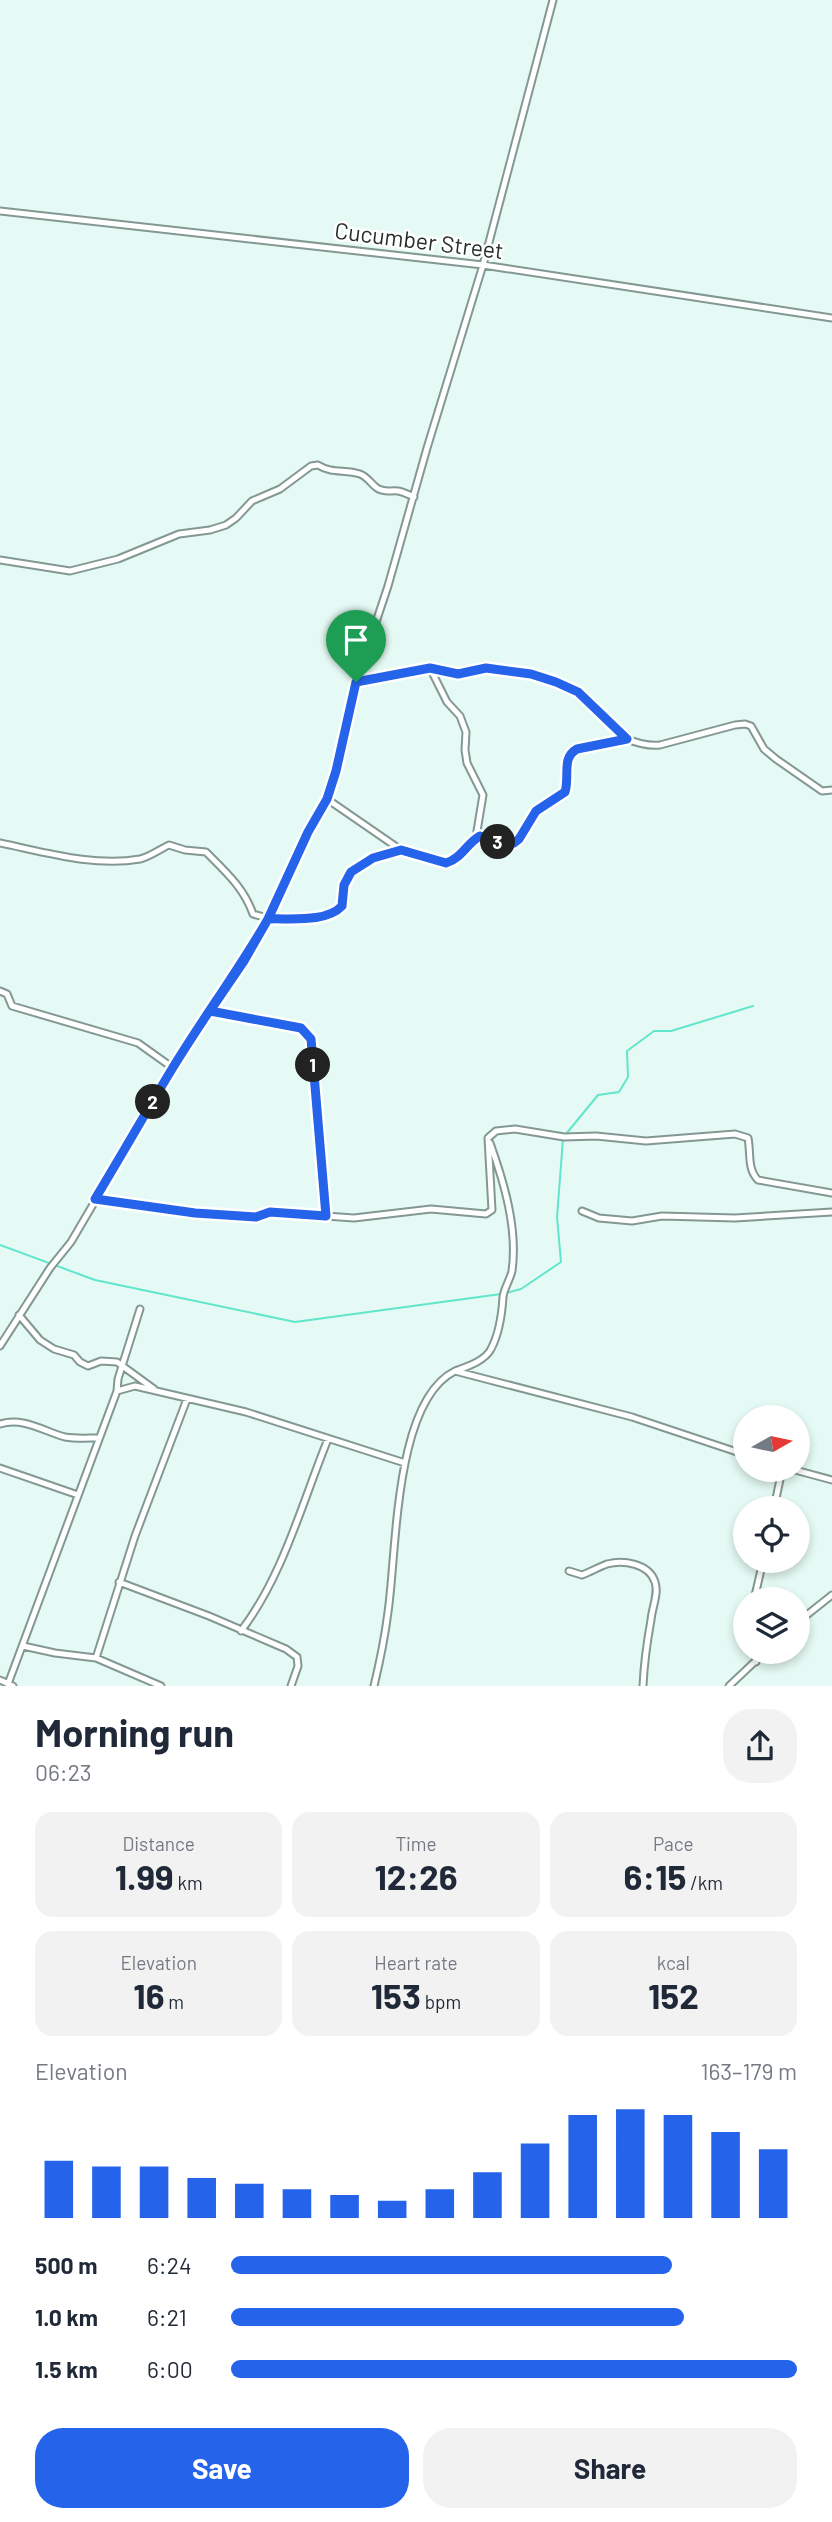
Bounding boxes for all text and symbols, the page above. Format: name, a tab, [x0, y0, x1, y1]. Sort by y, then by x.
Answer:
street label: Cucumber Street	[333, 216, 505, 264]
pin	[326, 610, 386, 682]
icon: arrive	[337, 621, 375, 659]
pin: 3	[480, 824, 516, 860]
text: 3	[492, 830, 503, 853]
pin: 1	[296, 1048, 330, 1082]
text: 1	[309, 1053, 316, 1076]
pin: 2	[136, 1084, 170, 1120]
text: 2	[147, 1090, 158, 1113]
north arrow	[733, 1405, 810, 1482]
map controls	[733, 1405, 810, 1664]
button: locate	[733, 1496, 810, 1573]
button: layers	[733, 1587, 810, 1664]
text: Morning run	[35, 1709, 234, 1755]
button: share	[723, 1709, 797, 1783]
text: 06:23	[35, 1758, 92, 1786]
text: Distance	[122, 1832, 195, 1855]
text: Time	[395, 1832, 437, 1855]
text: Pace	[653, 1832, 694, 1855]
text: 1.99	[115, 1855, 174, 1897]
text: 12:26	[374, 1855, 458, 1897]
text: 6:15	[624, 1855, 686, 1897]
text: km	[174, 1871, 203, 1894]
text: /km	[686, 1871, 723, 1894]
text: Elevation	[120, 1951, 197, 1974]
text: Heart rate	[374, 1951, 458, 1974]
text: kcal	[657, 1951, 690, 1974]
text: 16	[133, 1974, 165, 2016]
text: 153	[371, 1974, 421, 2016]
text: 152	[648, 1974, 699, 2016]
text: m	[165, 1990, 184, 2013]
text: bpm	[421, 1990, 461, 2013]
text: Elevation	[35, 2057, 128, 2085]
text: 163–179 m	[700, 2057, 797, 2085]
text: 500 m	[35, 2251, 97, 2279]
text: 6:24	[147, 2251, 192, 2279]
text: 1.0 km	[35, 2303, 98, 2331]
text: 6:21	[147, 2303, 187, 2331]
text: 1.5 km	[35, 2355, 98, 2383]
text: 6:00	[147, 2355, 193, 2383]
button: Save	[35, 2428, 409, 2508]
button: Share	[423, 2428, 797, 2508]

